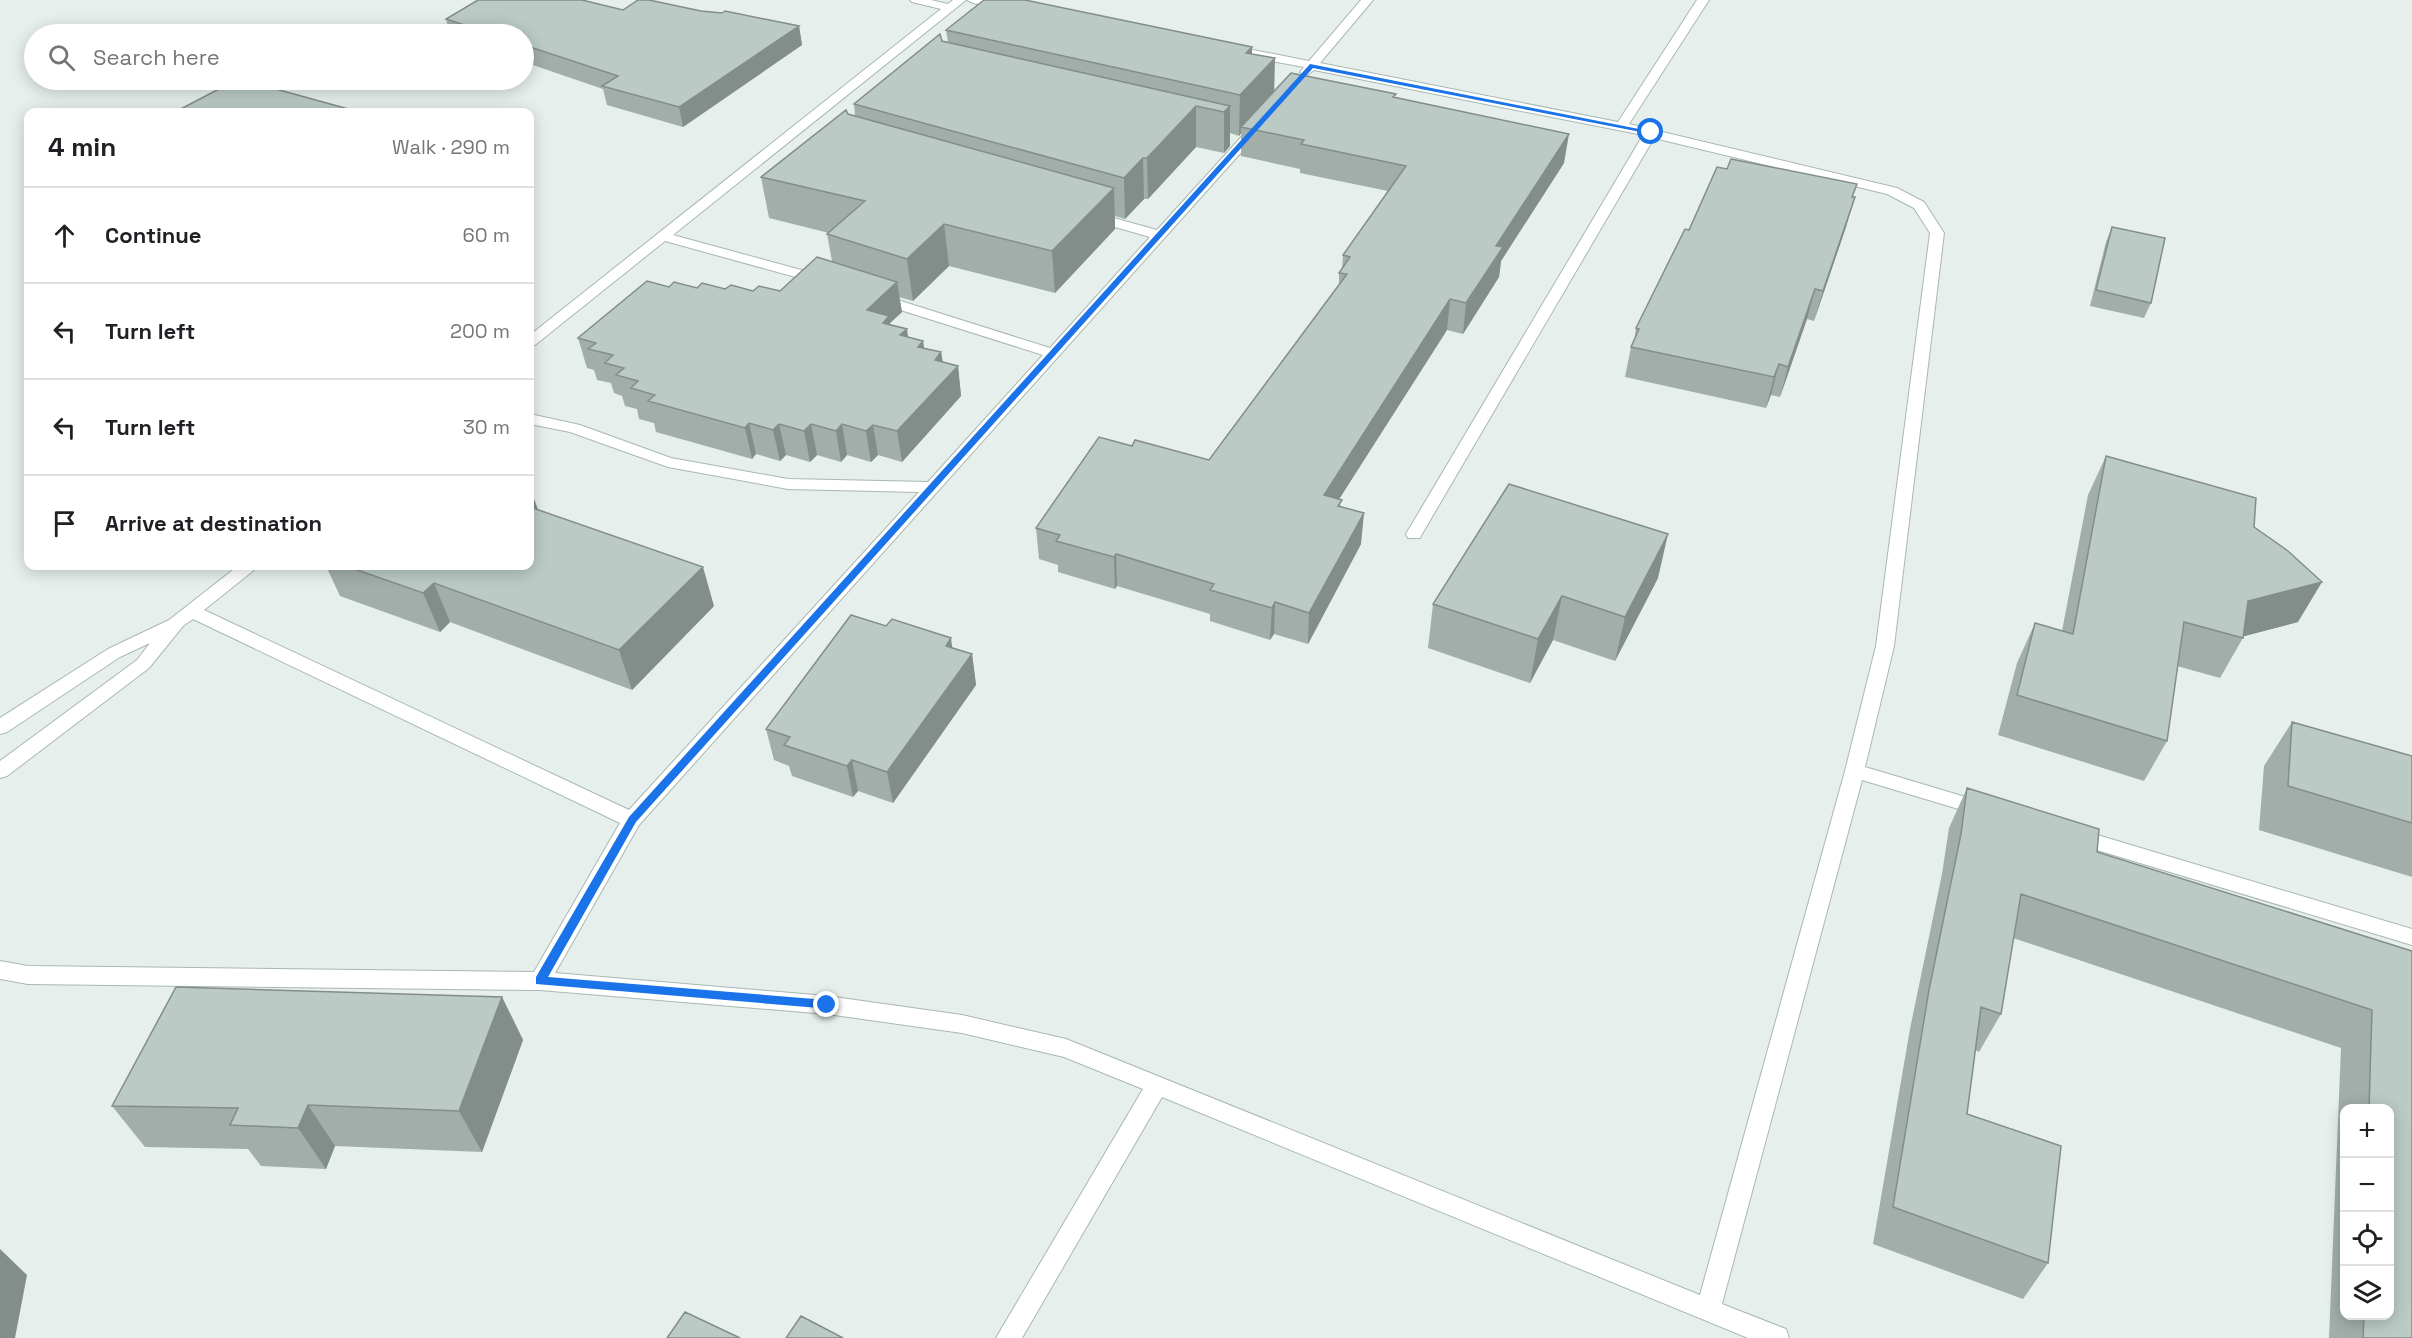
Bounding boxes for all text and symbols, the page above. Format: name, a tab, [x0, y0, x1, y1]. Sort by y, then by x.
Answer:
search box	[24, 24, 534, 90]
icon: search	[45, 41, 78, 74]
text: Search here	[93, 43, 220, 71]
route start	[1637, 118, 1663, 144]
text: 4 min	[48, 130, 116, 164]
text: Walk · 290 m	[392, 134, 510, 160]
icon: ahead	[48, 219, 81, 252]
text: Continue	[105, 221, 201, 249]
text: 60 m	[463, 222, 510, 248]
icon: left	[48, 315, 81, 348]
text: Turn left	[105, 317, 195, 345]
text: 200 m	[450, 318, 510, 344]
icon: left	[48, 411, 81, 444]
text: Turn left	[105, 413, 195, 441]
text: 30 m	[463, 414, 510, 440]
icon: arrive	[48, 507, 81, 540]
text: Arrive at destination	[105, 509, 322, 537]
route end	[813, 991, 839, 1017]
map controls	[2340, 1104, 2394, 1320]
button: +	[2340, 1104, 2394, 1158]
button: −	[2340, 1158, 2394, 1212]
button: locate	[2340, 1212, 2394, 1266]
button: layers	[2340, 1266, 2394, 1320]

